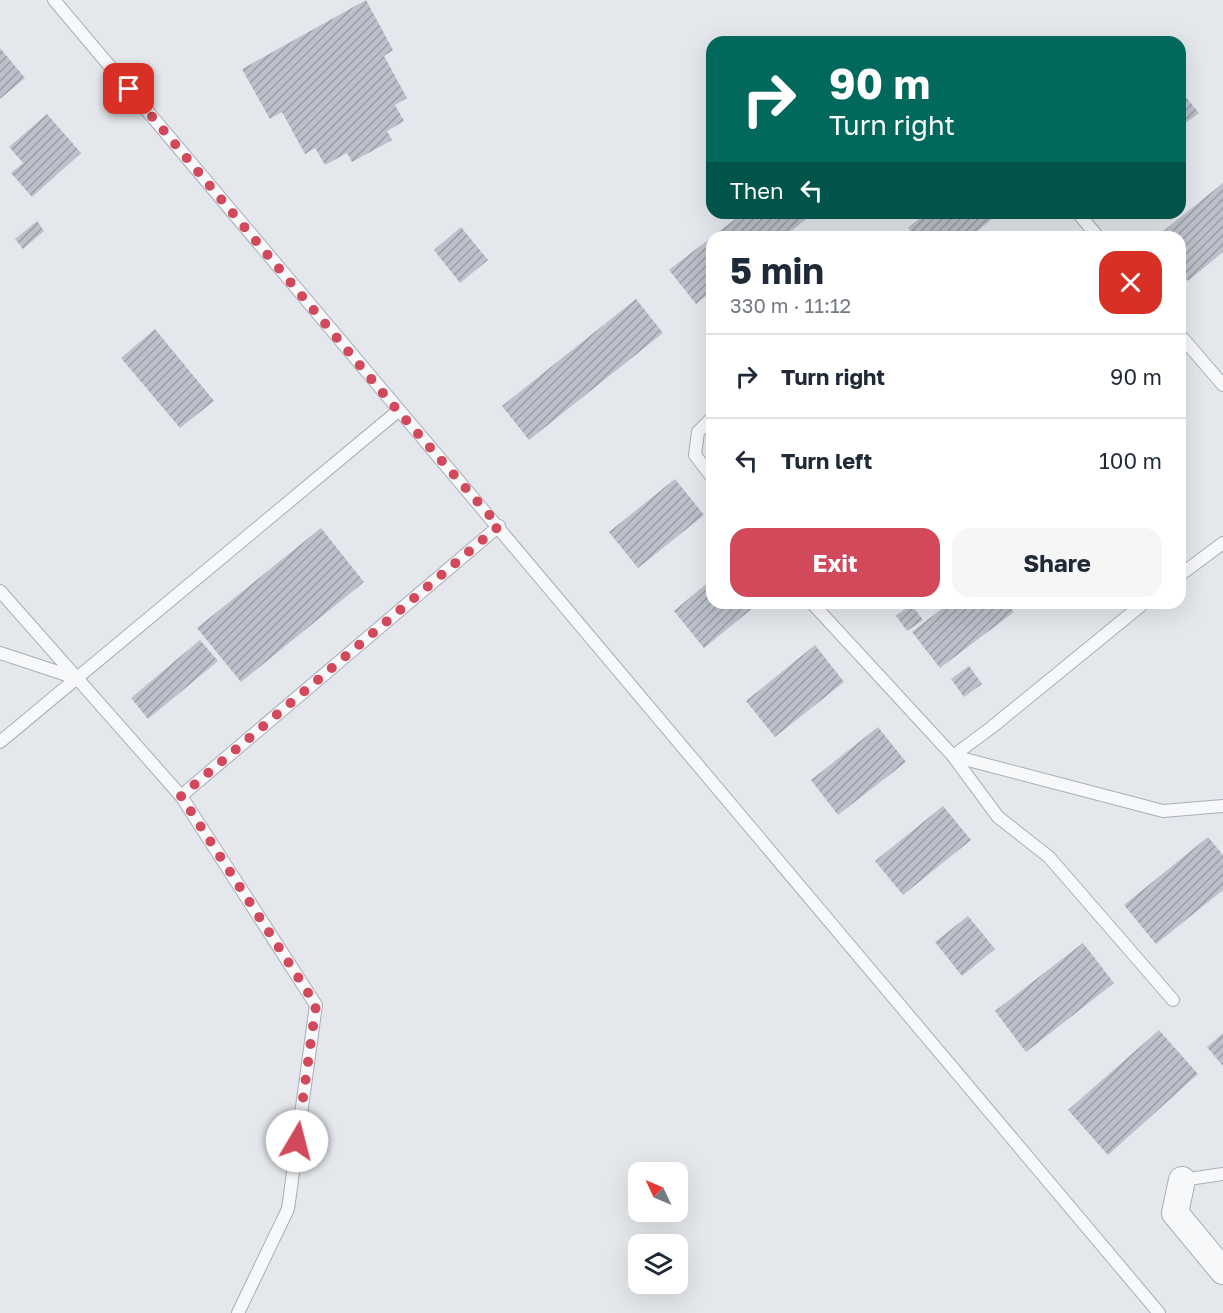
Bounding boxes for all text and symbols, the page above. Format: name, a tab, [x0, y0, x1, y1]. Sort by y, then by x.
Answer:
text: 90 m	[829, 58, 930, 108]
icon: right	[730, 60, 808, 138]
pin	[103, 63, 154, 114]
icon: arrive	[112, 72, 145, 105]
text: Turn right	[829, 109, 955, 141]
icon: left	[795, 174, 828, 207]
text: Then	[730, 177, 783, 204]
text: 5 min	[730, 249, 824, 292]
button: close	[1099, 251, 1162, 314]
text: 330 m · 11:12	[730, 293, 851, 317]
icon: right	[730, 360, 763, 393]
text: Turn right	[781, 363, 885, 390]
text: 90 m	[1110, 363, 1162, 390]
icon: left	[730, 444, 763, 477]
text: Turn left	[781, 447, 872, 474]
text: 100 m	[1099, 447, 1162, 474]
button: Exit	[730, 528, 940, 597]
button: Share	[952, 528, 1162, 597]
position arrow	[265, 1109, 329, 1173]
north arrow	[628, 1162, 688, 1222]
map controls	[628, 1162, 688, 1294]
button: layers	[628, 1234, 688, 1294]

